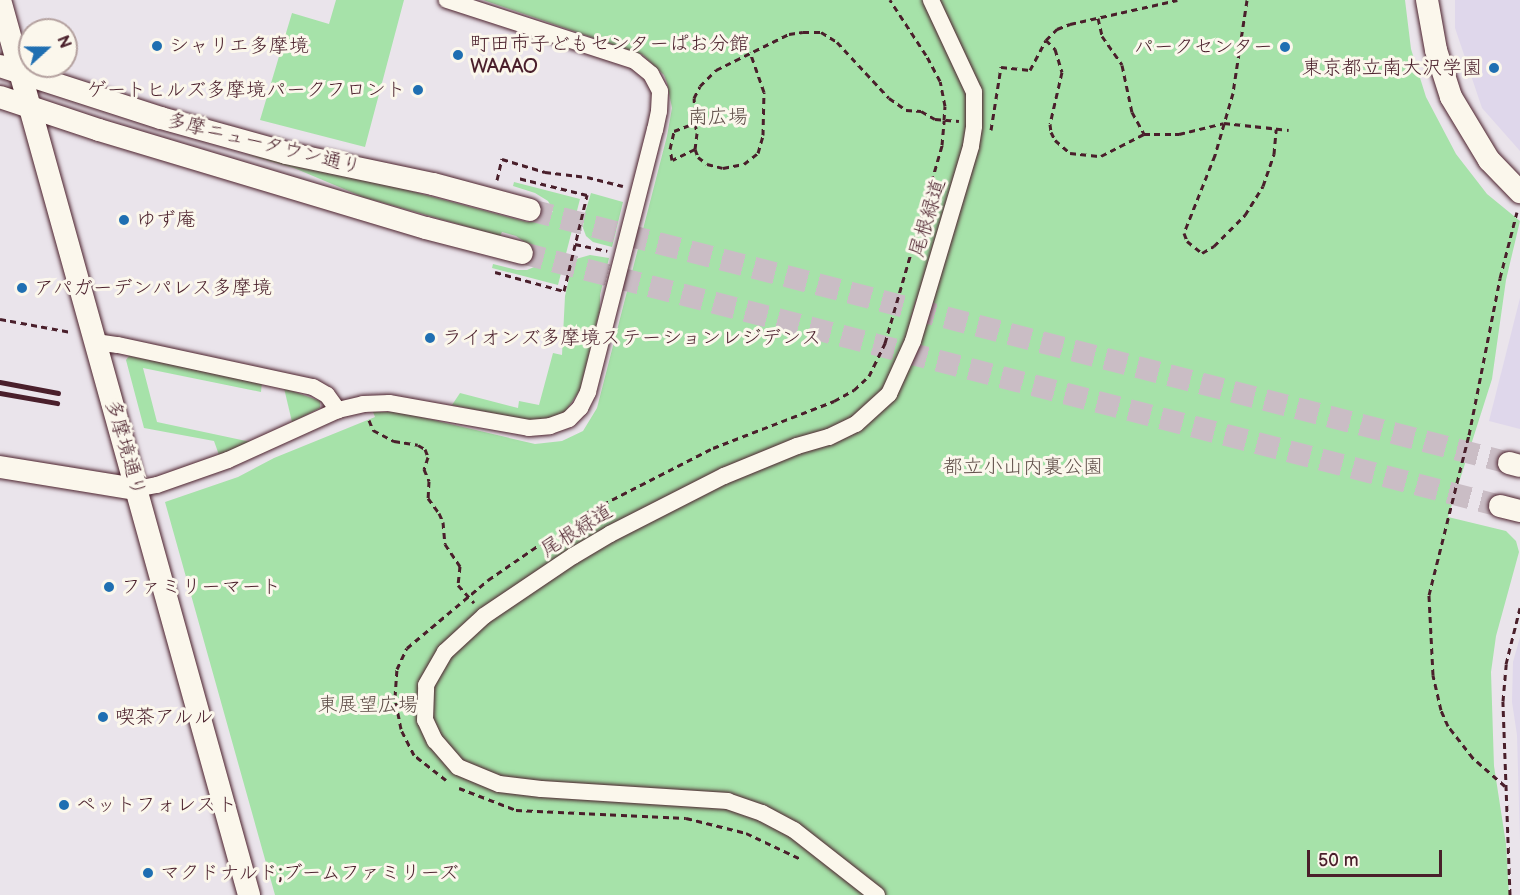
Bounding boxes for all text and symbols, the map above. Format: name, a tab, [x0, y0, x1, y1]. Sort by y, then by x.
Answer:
north arrow	[18, 18, 78, 78]
place label: 町田市子どもセンターぱお分館 WAAAO	[470, 32, 750, 79]
text: N	[52, 33, 74, 51]
place label: シャリエ多摩境	[169, 34, 309, 58]
place label: パークセンター	[1133, 35, 1273, 59]
marker: シャリエ多摩境	[150, 39, 164, 53]
marker: パークセンター	[1278, 40, 1292, 54]
marker: 町田市子どもセンターぱお分館 WAAAO	[451, 48, 465, 62]
place label: 東京都立南大沢学園	[1302, 56, 1482, 80]
marker: 東京都立南大沢学園	[1487, 61, 1501, 75]
place label: ゲートヒルズ多摩境パークフロント	[86, 78, 406, 102]
marker: ゲートヒルズ多摩境パークフロント	[411, 83, 425, 97]
park label: 南広場	[688, 105, 748, 129]
street label: 多摩ニュータウン通り	[164, 108, 364, 180]
street label: 尾根緑道	[905, 176, 951, 260]
place label: ゆず庵	[136, 208, 196, 232]
marker: ゆず庵	[117, 213, 131, 227]
place label: アパガーデンパレス多摩境	[34, 276, 274, 300]
marker: アパガーデンパレス多摩境	[15, 281, 29, 295]
place label: ライオンズ多摩境ステーションレジデンス	[442, 326, 822, 350]
marker: ライオンズ多摩境ステーションレジデンス	[423, 331, 437, 345]
street label: 多摩境通り	[100, 397, 150, 499]
park label: 都立小山内裏公園	[943, 455, 1103, 479]
street label: 尾根緑道	[537, 500, 617, 562]
place label: ファミリーマート	[121, 575, 281, 599]
marker: ファミリーマート	[102, 580, 116, 594]
park label: 東展望広場	[318, 693, 418, 717]
place label: 喫茶アルル	[115, 705, 215, 729]
marker: 喫茶アルル	[96, 710, 110, 724]
place label: ペットフォレスト	[76, 793, 236, 817]
marker: ペットフォレスト	[57, 798, 71, 812]
scale bar	[1310, 838, 1445, 876]
text: 50 m	[1318, 850, 1359, 871]
place label: マクドナルド;ブームファミリーズ	[160, 861, 463, 885]
marker: マクドナルド;ブームファミリーズ	[141, 866, 155, 880]

